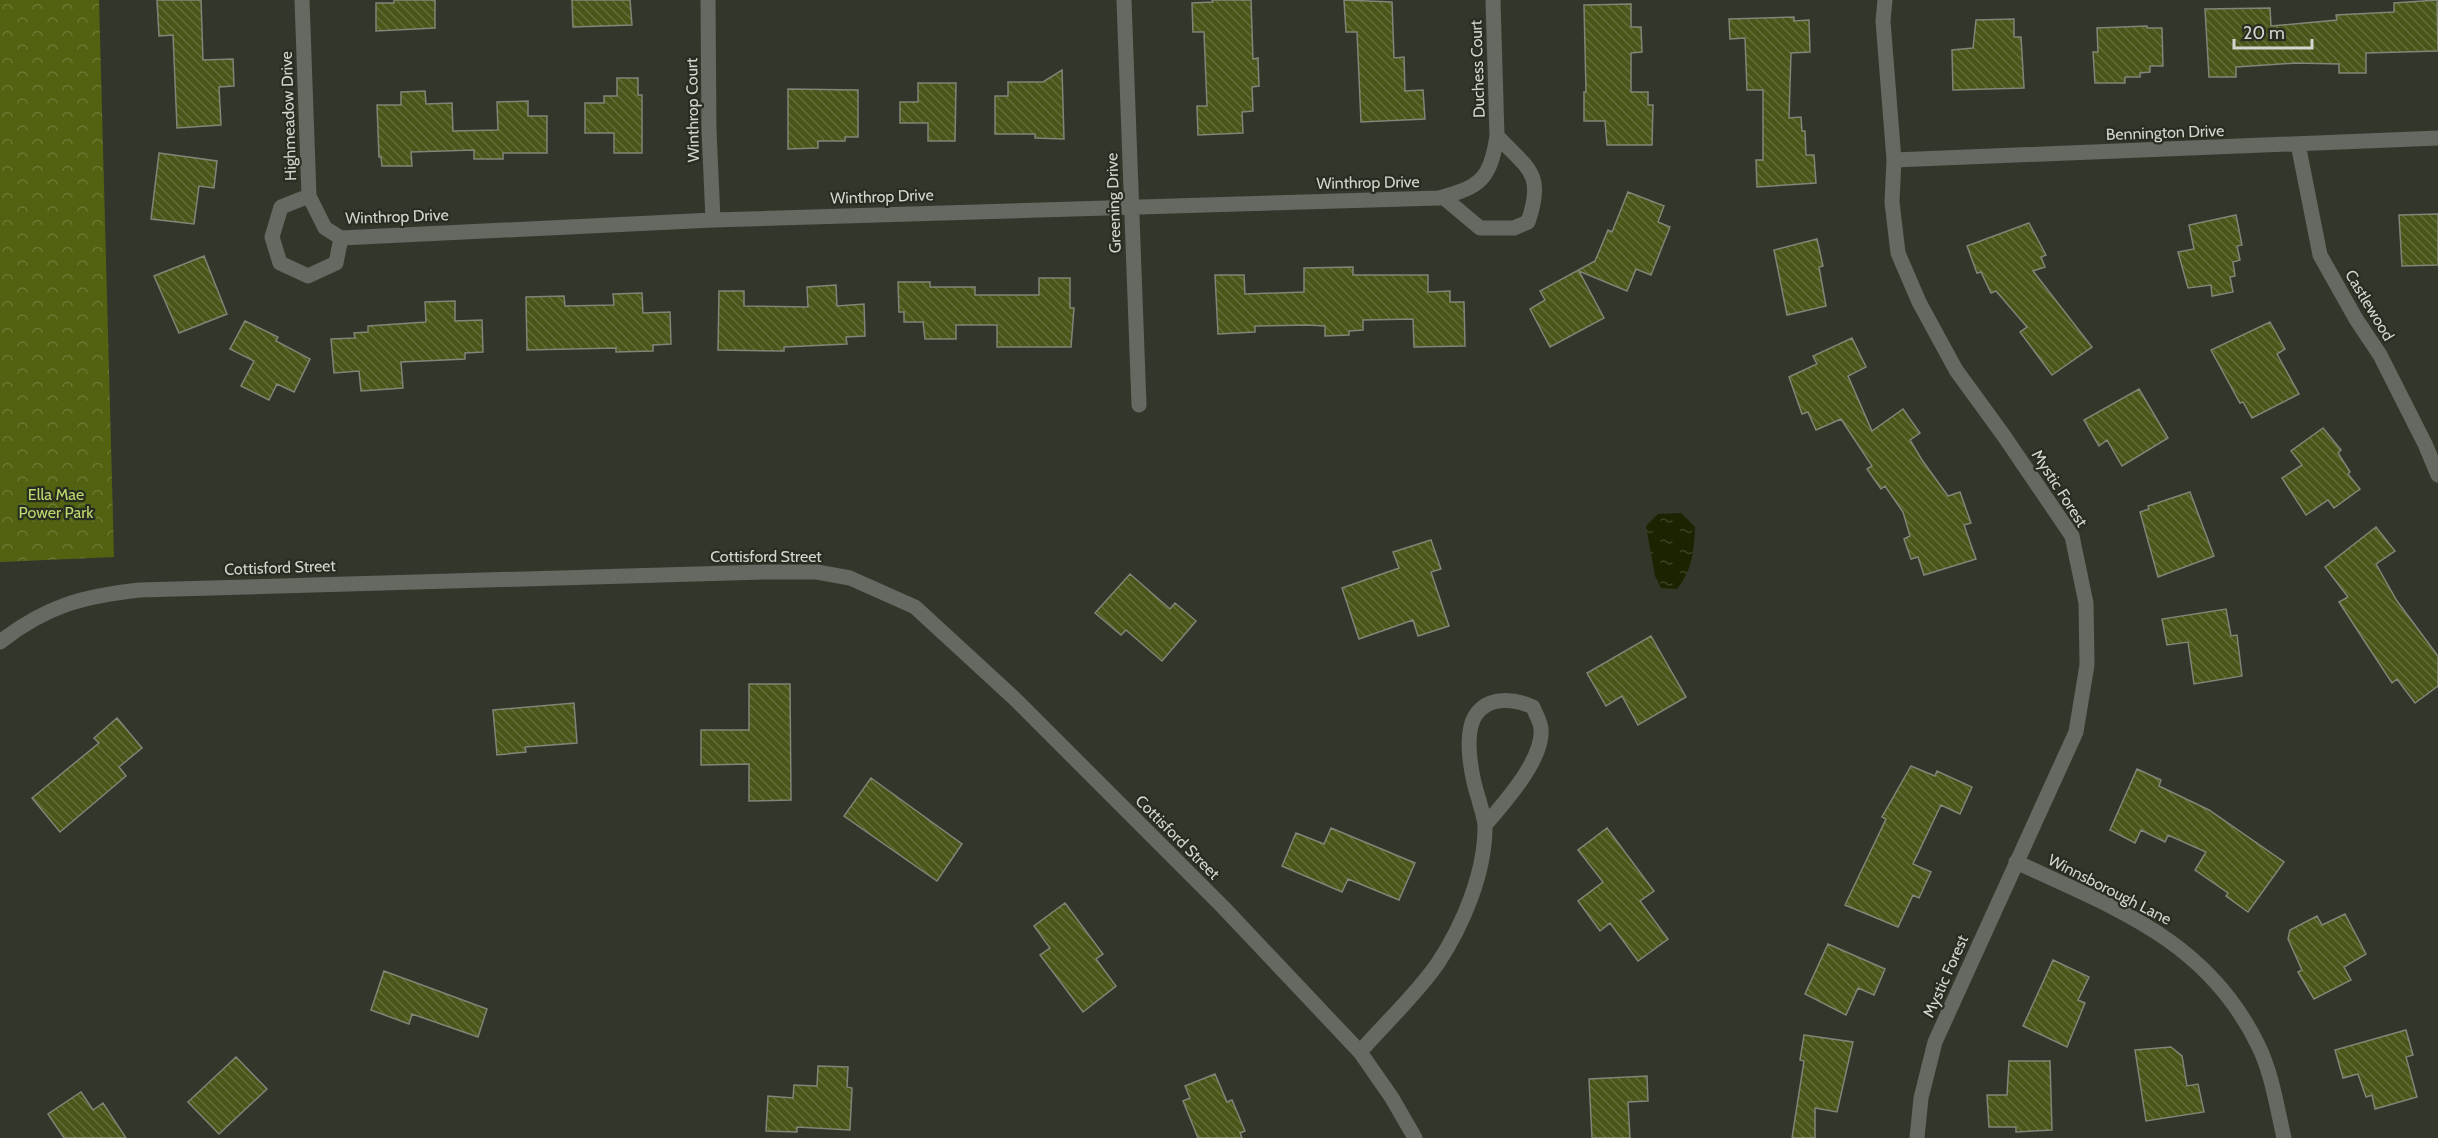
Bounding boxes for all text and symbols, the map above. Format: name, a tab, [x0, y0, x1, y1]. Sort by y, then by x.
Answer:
scale bar	[2234, 12, 2312, 50]
street label: Duchess Court	[1466, 19, 1489, 118]
text: 20 m	[2243, 22, 2285, 44]
street label: Highmeadow Drive	[277, 51, 300, 181]
street label: Winthrop Court	[682, 57, 703, 163]
street label: Bennington Drive	[2105, 121, 2225, 144]
street label: Greening Drive	[1102, 152, 1125, 254]
street label: Winthrop Drive	[1316, 172, 1420, 193]
street label: Winthrop Drive	[830, 185, 934, 208]
street label: Winthrop Drive	[345, 205, 449, 228]
street label: Castlewood	[2341, 266, 2398, 344]
street label: Mystic Forest	[2028, 446, 2092, 531]
park label: Ella Mae Power Park	[19, 485, 94, 522]
street label: Cottisford Street	[710, 547, 822, 566]
street label: Cottisford Street	[224, 556, 337, 579]
street label: Cottisford Street	[1132, 791, 1224, 884]
street label: Winnsborough Lane	[2045, 850, 2175, 929]
street label: Mystic Forest	[1919, 931, 1972, 1020]

